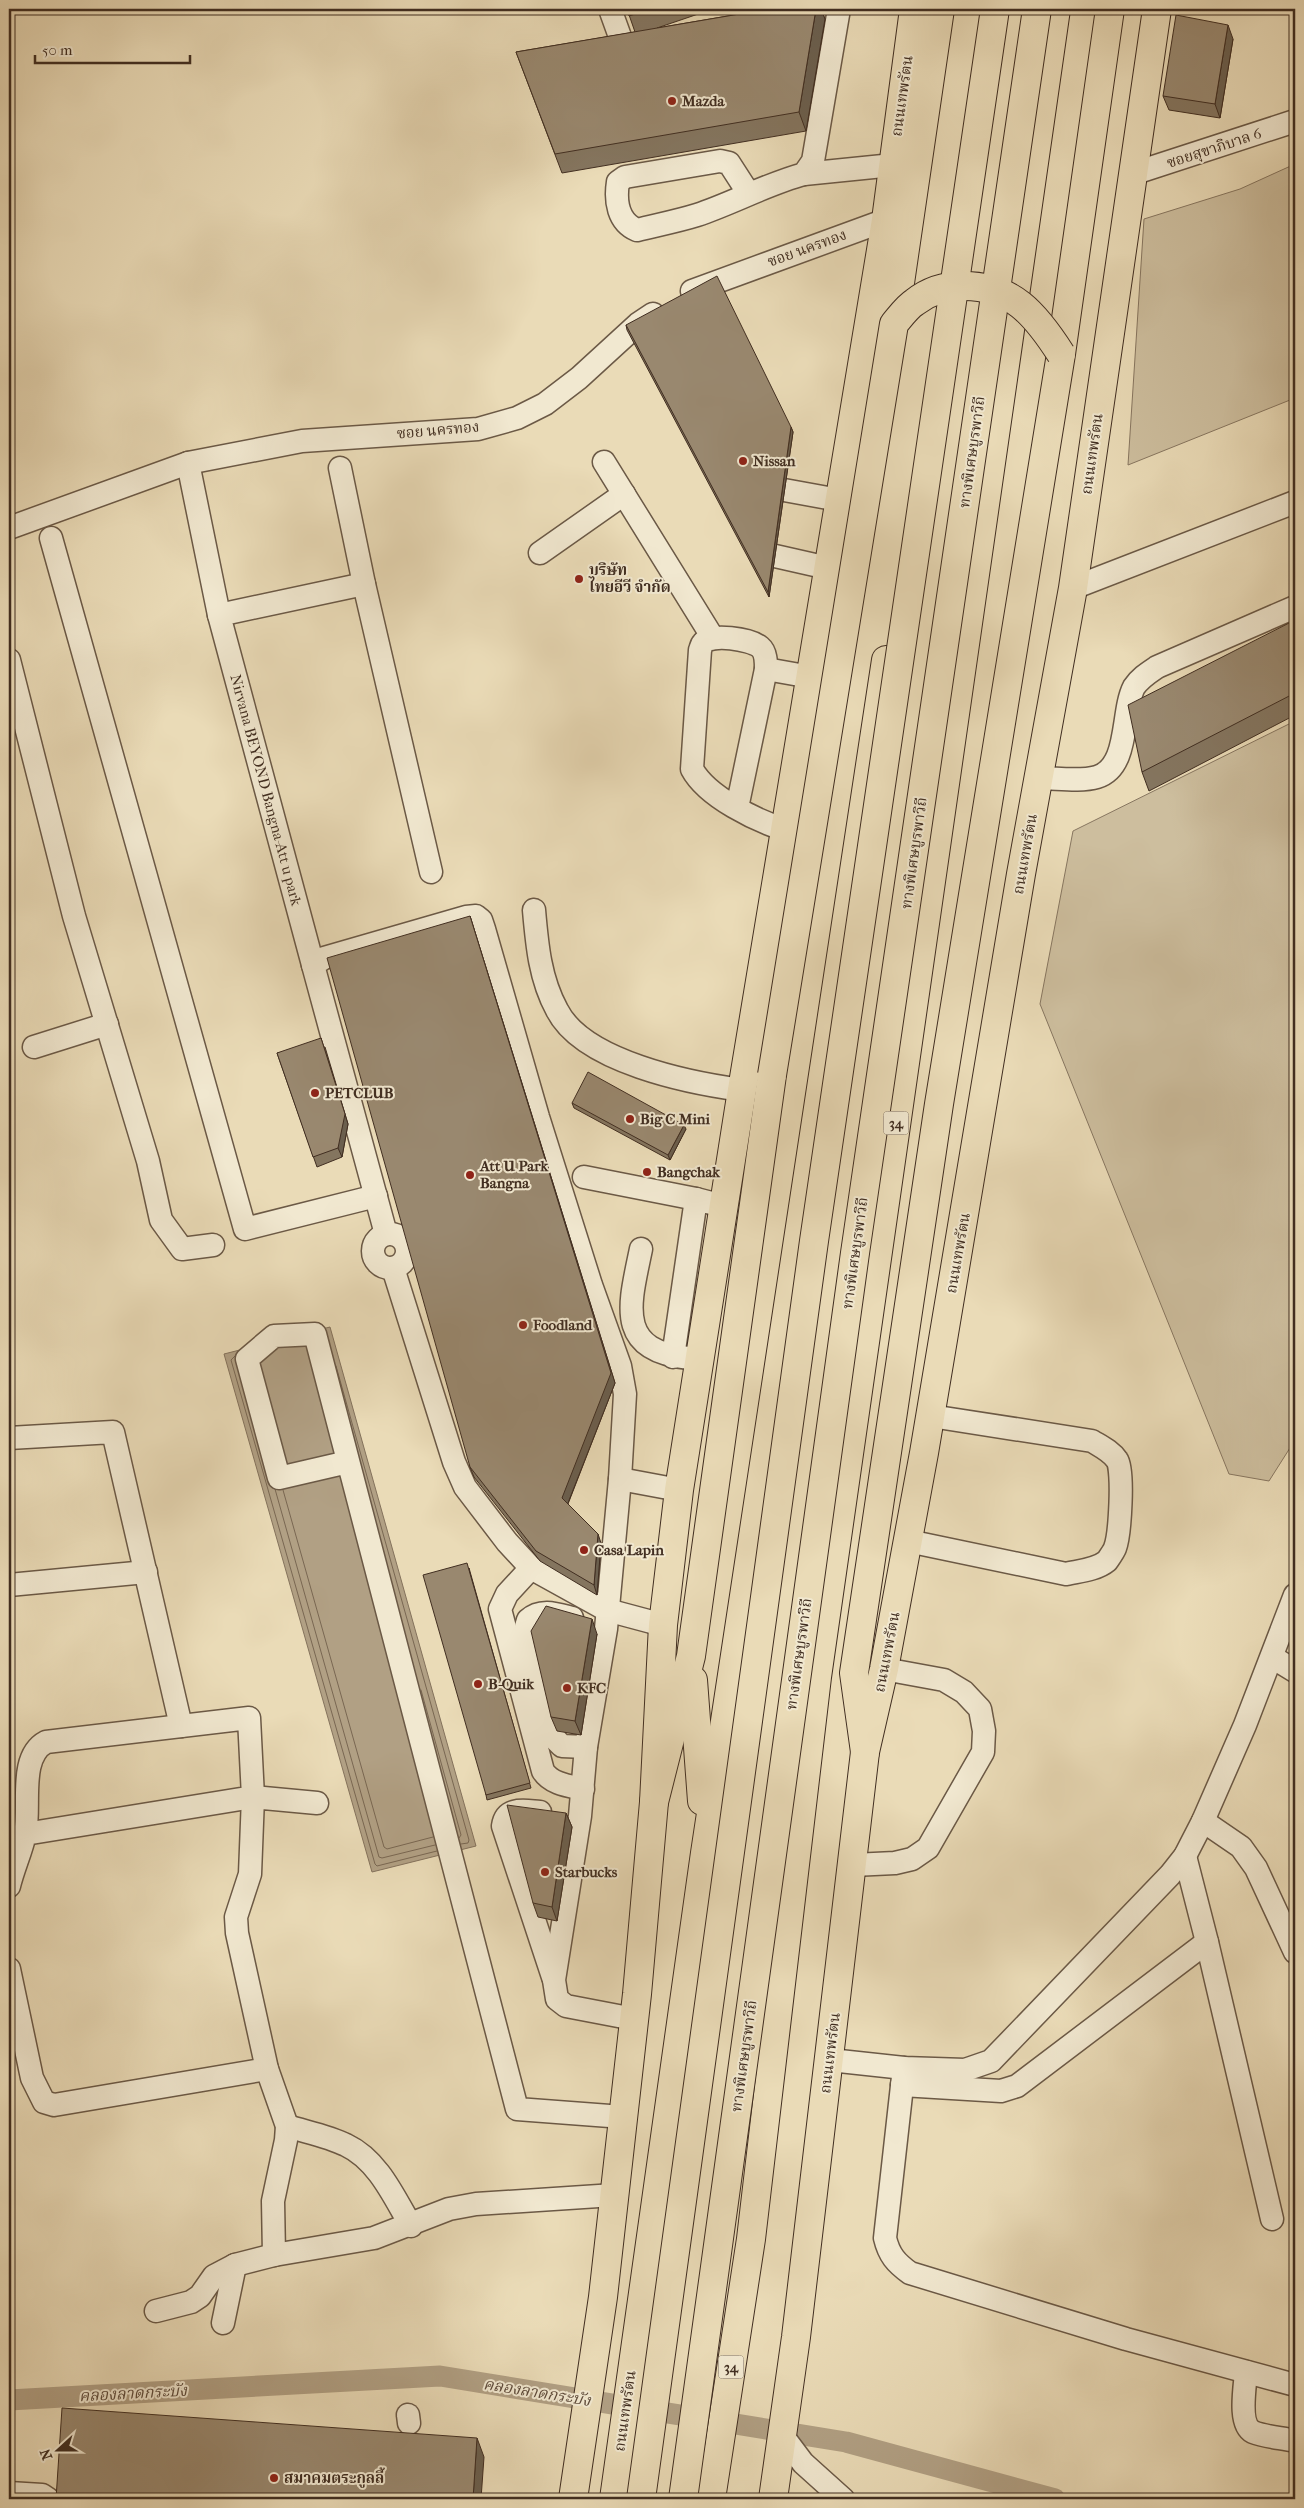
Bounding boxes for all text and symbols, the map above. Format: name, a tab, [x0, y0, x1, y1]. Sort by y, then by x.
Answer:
scale bar	[35, 32, 190, 64]
text: 50 m	[42, 41, 73, 59]
street label: ถนนเทพรัตน	[887, 54, 917, 138]
place label: Mazda	[681, 92, 725, 110]
marker: Mazda	[666, 95, 678, 107]
street label: ซอยสุขาภิบาล 6	[1164, 124, 1265, 174]
street label: ซอย นครทอง	[765, 225, 849, 271]
street label: ทางพิเศษบูรพาวิถี	[955, 395, 990, 509]
street label: ถนนเทพรัตน	[1077, 412, 1107, 496]
street label: ซอย นครทอง	[396, 417, 480, 443]
place label: Nissan	[753, 452, 796, 470]
marker: Nissan	[737, 455, 749, 467]
place label: บริษัท ไทยอีวี จำกัด	[588, 561, 671, 596]
marker: บริษัท ไทยอีวี จำกัด	[573, 573, 585, 585]
street label: Nirvana BEYOND Bangna-Att u park	[226, 672, 306, 908]
street label: ทางพิเศษบูรพาวิถี	[897, 796, 932, 910]
street label: ถนนเทพรัตน	[1009, 812, 1041, 896]
place label: PETCLUB	[325, 1084, 394, 1102]
marker: PETCLUB	[309, 1087, 321, 1099]
place label: Big C Mini	[640, 1110, 711, 1128]
road number: 34	[884, 1112, 908, 1134]
marker: Big C Mini	[624, 1113, 636, 1125]
place label: Att U Park Bangna	[479, 1157, 549, 1192]
place label: Bangchak	[657, 1163, 721, 1181]
marker: Bangchak	[641, 1166, 653, 1178]
marker: Att U Park Bangna	[464, 1169, 476, 1181]
street label: ทางพิเศษบูรพาวิถี	[838, 1196, 873, 1310]
street label: ถนนเทพรัตน	[942, 1211, 974, 1295]
place label: Foodland	[532, 1316, 593, 1334]
marker: Foodland	[517, 1319, 529, 1331]
place label: Casa Lapin	[594, 1541, 664, 1559]
marker: Casa Lapin	[578, 1544, 590, 1556]
street label: ทางพิเศษบูรพาวิถี	[782, 1597, 817, 1711]
street label: ถนนเทพรัตน	[870, 1610, 904, 1694]
place label: B-Quik	[488, 1675, 535, 1693]
marker: B-Quik	[472, 1678, 484, 1690]
place label: KFC	[577, 1679, 606, 1697]
marker: KFC	[561, 1682, 573, 1694]
place label: Starbucks	[555, 1863, 618, 1881]
marker: Starbucks	[539, 1866, 551, 1878]
street label: ทางพิเศษบูรพาวิถี	[727, 1999, 762, 2113]
street label: ถนนเทพรัตน	[816, 2011, 844, 2095]
road number: 34	[718, 2356, 744, 2378]
street label: ถนนเทพรัตน	[610, 2369, 640, 2453]
water label: คลองลาดกระบัง	[482, 2374, 593, 2410]
water label: คลองลาดกระบัง	[79, 2381, 188, 2405]
north arrow	[32, 2426, 82, 2476]
text: N	[36, 2446, 56, 2462]
place label: สมาคมตระกูลลี้	[284, 2467, 385, 2488]
marker: สมาคมตระกูลลี้	[268, 2472, 280, 2484]

